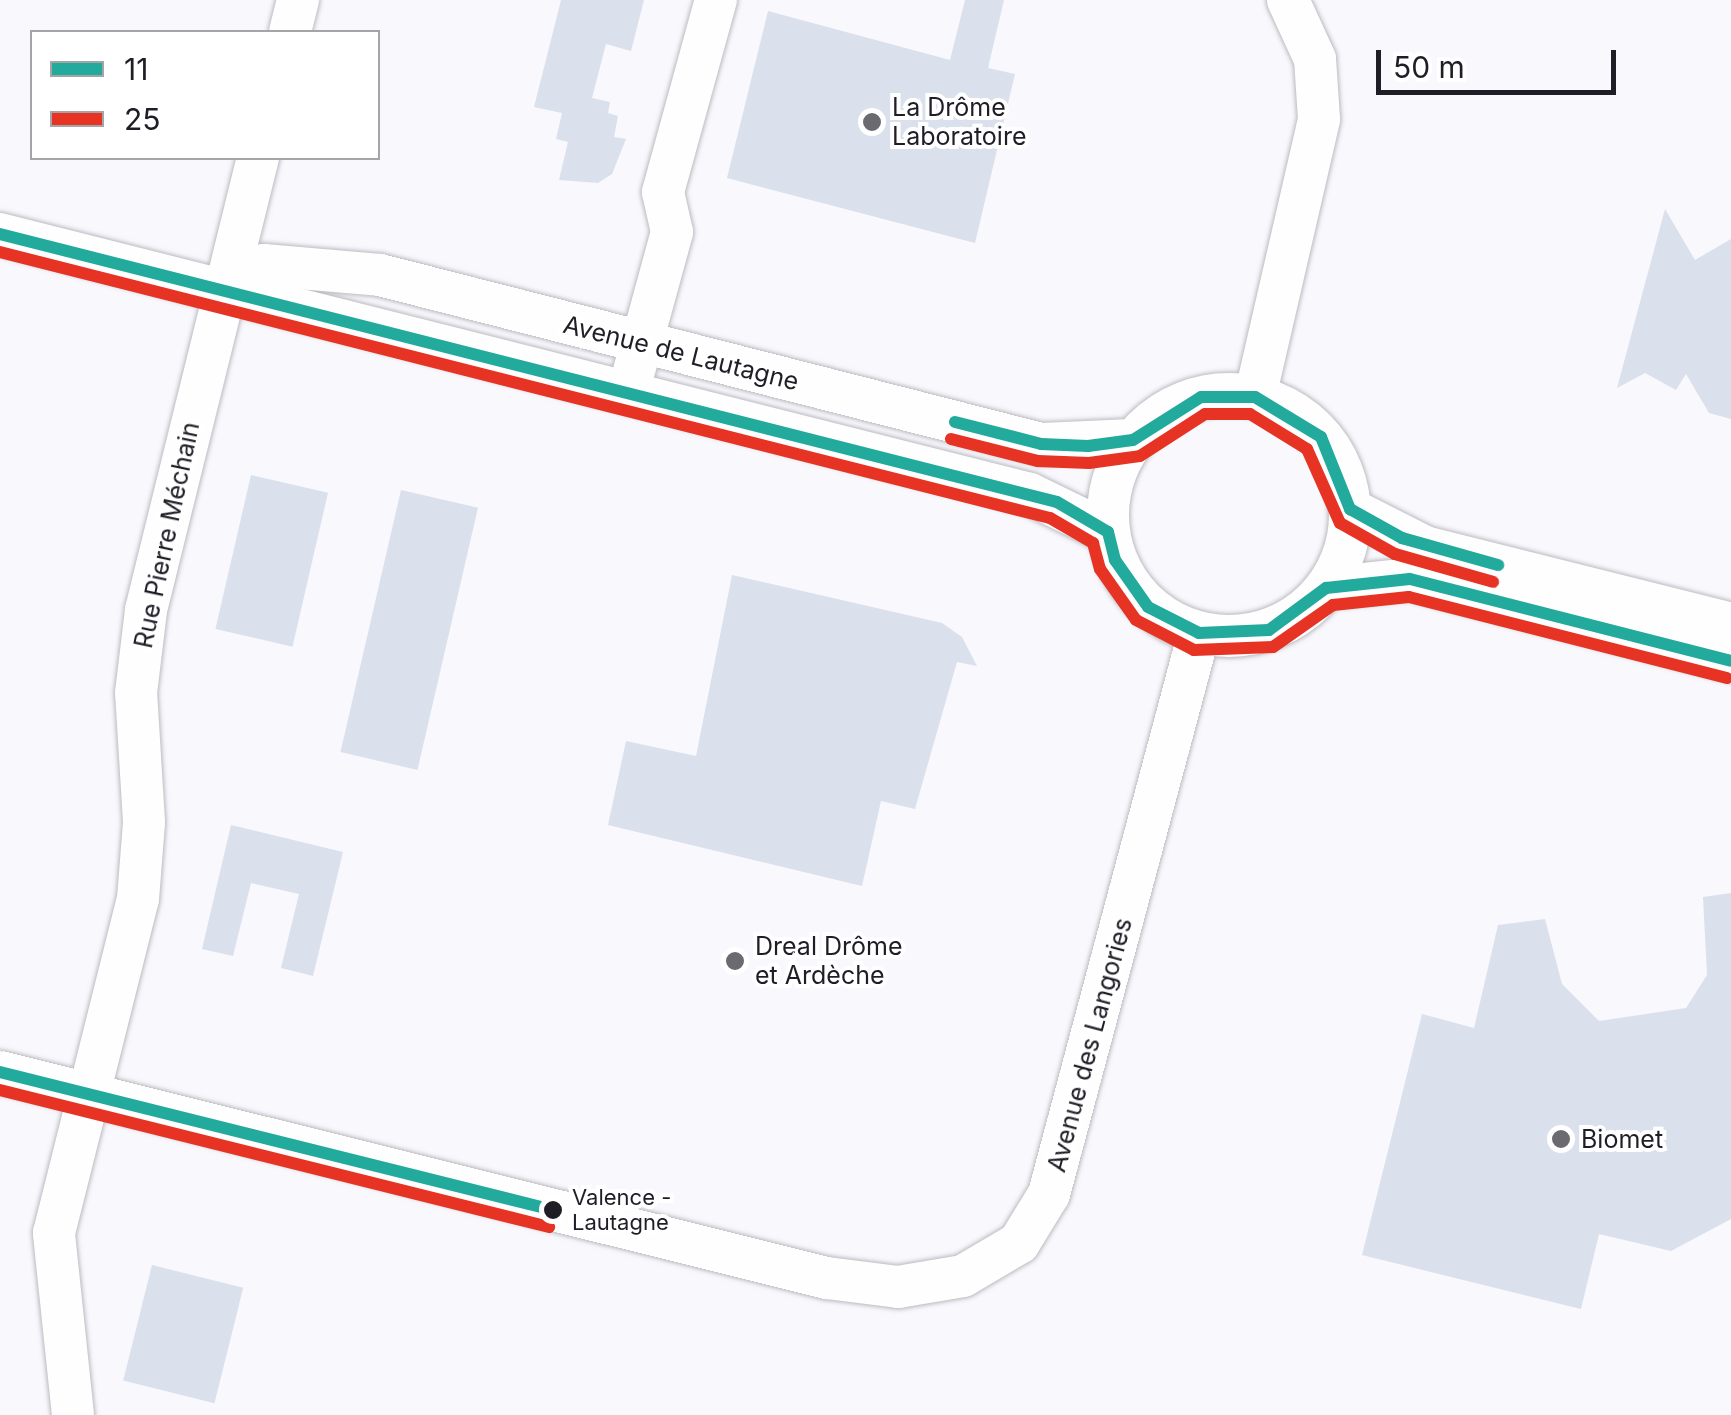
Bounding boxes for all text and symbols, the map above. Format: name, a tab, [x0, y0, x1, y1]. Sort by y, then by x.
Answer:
legend	[30, 30, 380, 160]
scale bar	[1381, 30, 1621, 92]
text: 50 m	[1393, 49, 1465, 85]
text: 11	[124, 51, 148, 87]
place label: La Drôme Laboratoire	[892, 93, 1026, 152]
text: 25	[124, 101, 161, 137]
marker: La Drôme Laboratoire	[861, 111, 883, 133]
street label: Avenue de Lautagne	[560, 309, 802, 397]
street label: Rue Pierre Méchain	[128, 419, 206, 651]
street label: Avenue des Langories	[1042, 915, 1138, 1175]
place label: Dreal Drôme et Ardèche	[755, 932, 902, 991]
marker: Dreal Drôme et Ardèche	[724, 950, 746, 972]
place label: Biomet	[1581, 1124, 1663, 1154]
marker: Biomet	[1550, 1128, 1572, 1150]
place label: Valence - Lautagne	[572, 1184, 671, 1236]
marker: Valence - Lautagne	[543, 1200, 563, 1220]

